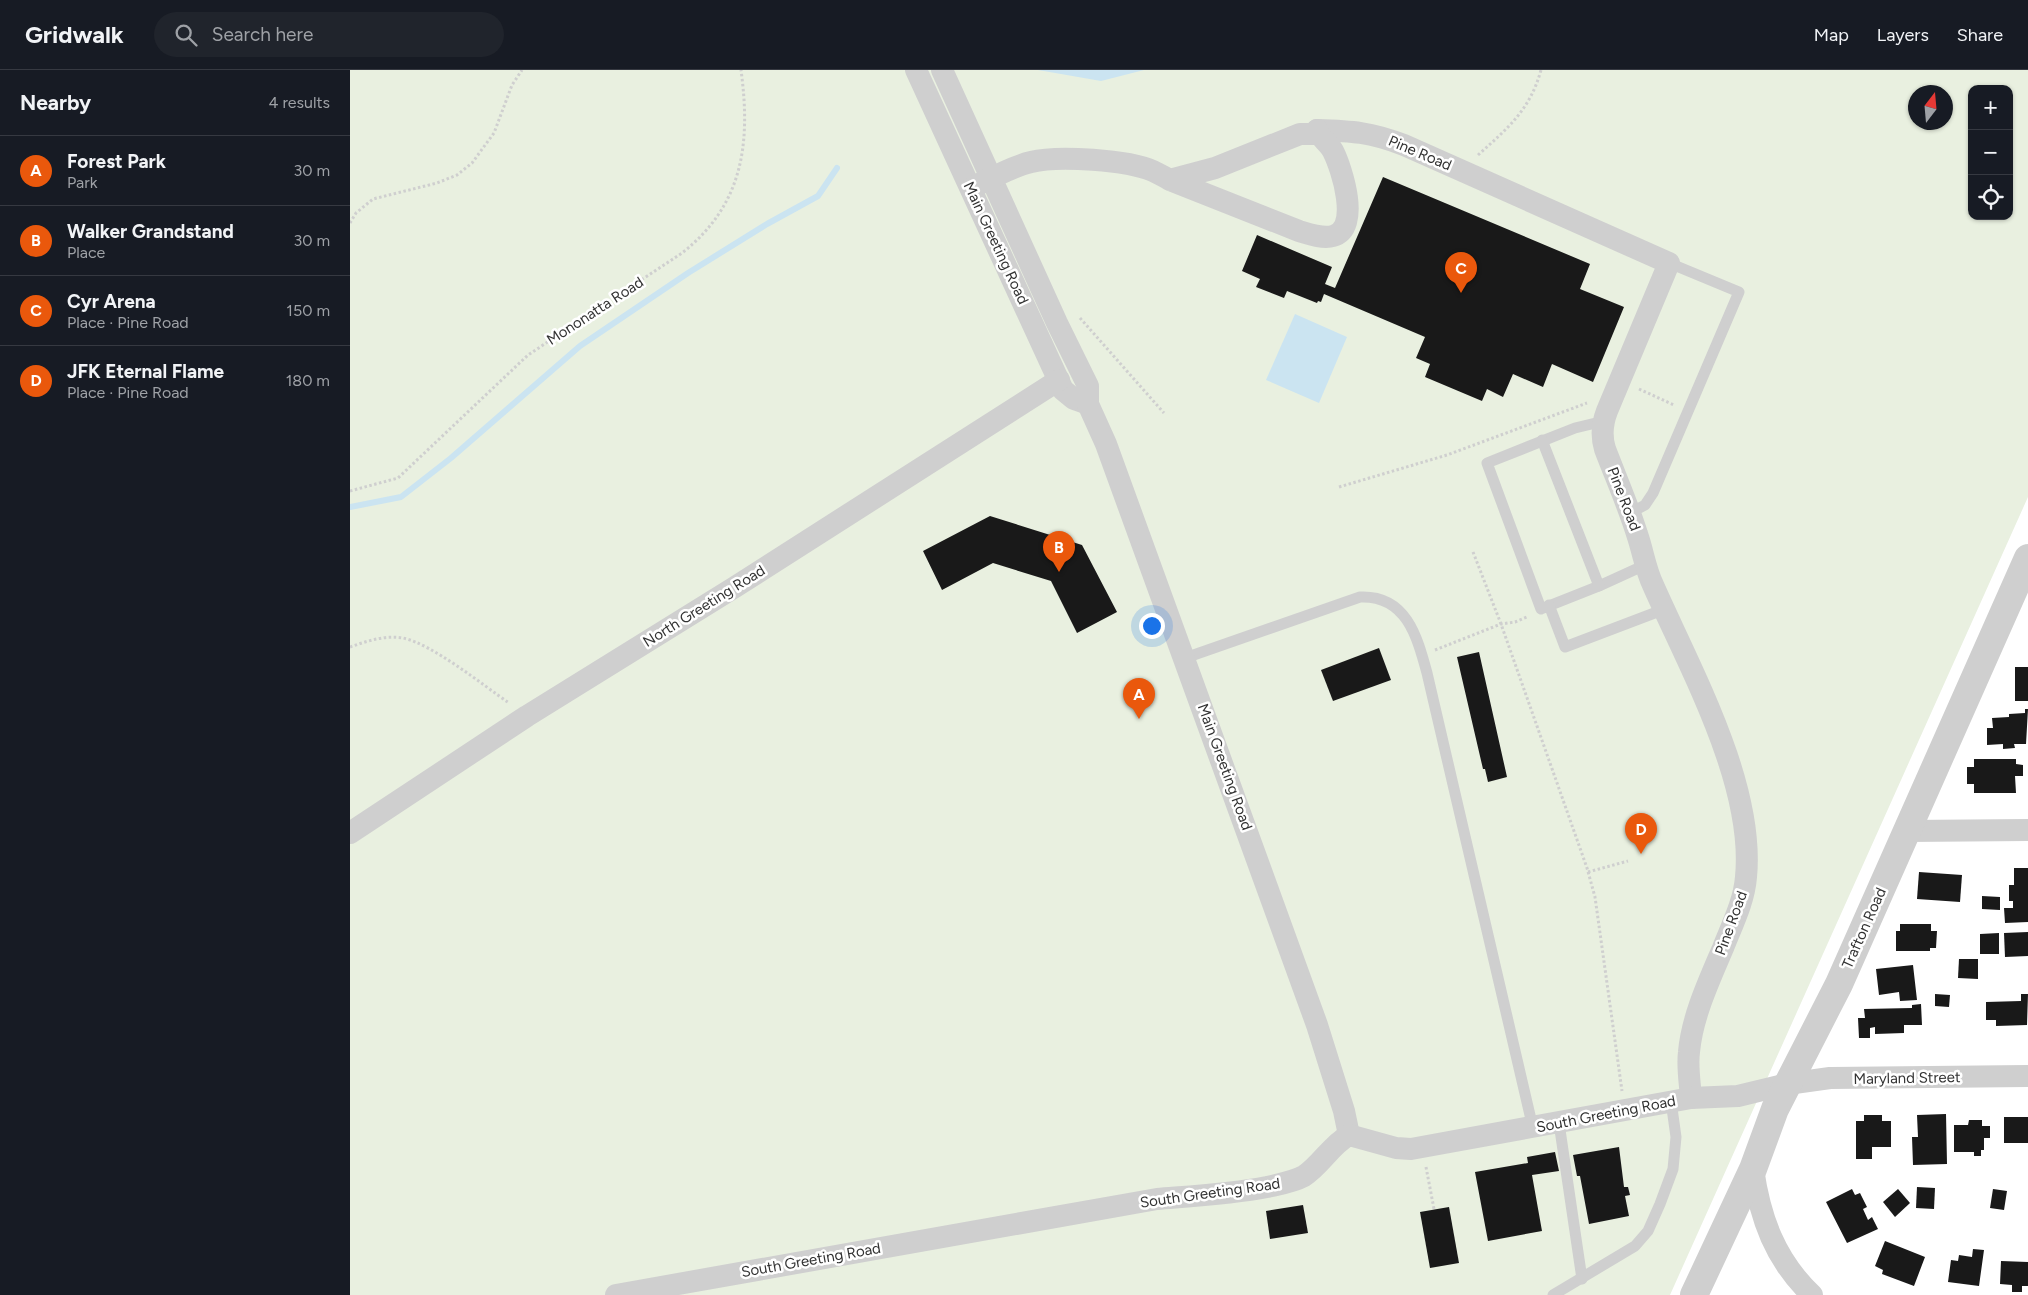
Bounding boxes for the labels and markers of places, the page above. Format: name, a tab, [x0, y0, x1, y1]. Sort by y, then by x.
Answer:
pin: C	[1445, 252, 1477, 293]
pin: B	[1043, 531, 1075, 572]
pin: A	[1123, 678, 1155, 719]
pin: D	[1625, 813, 1657, 854]

